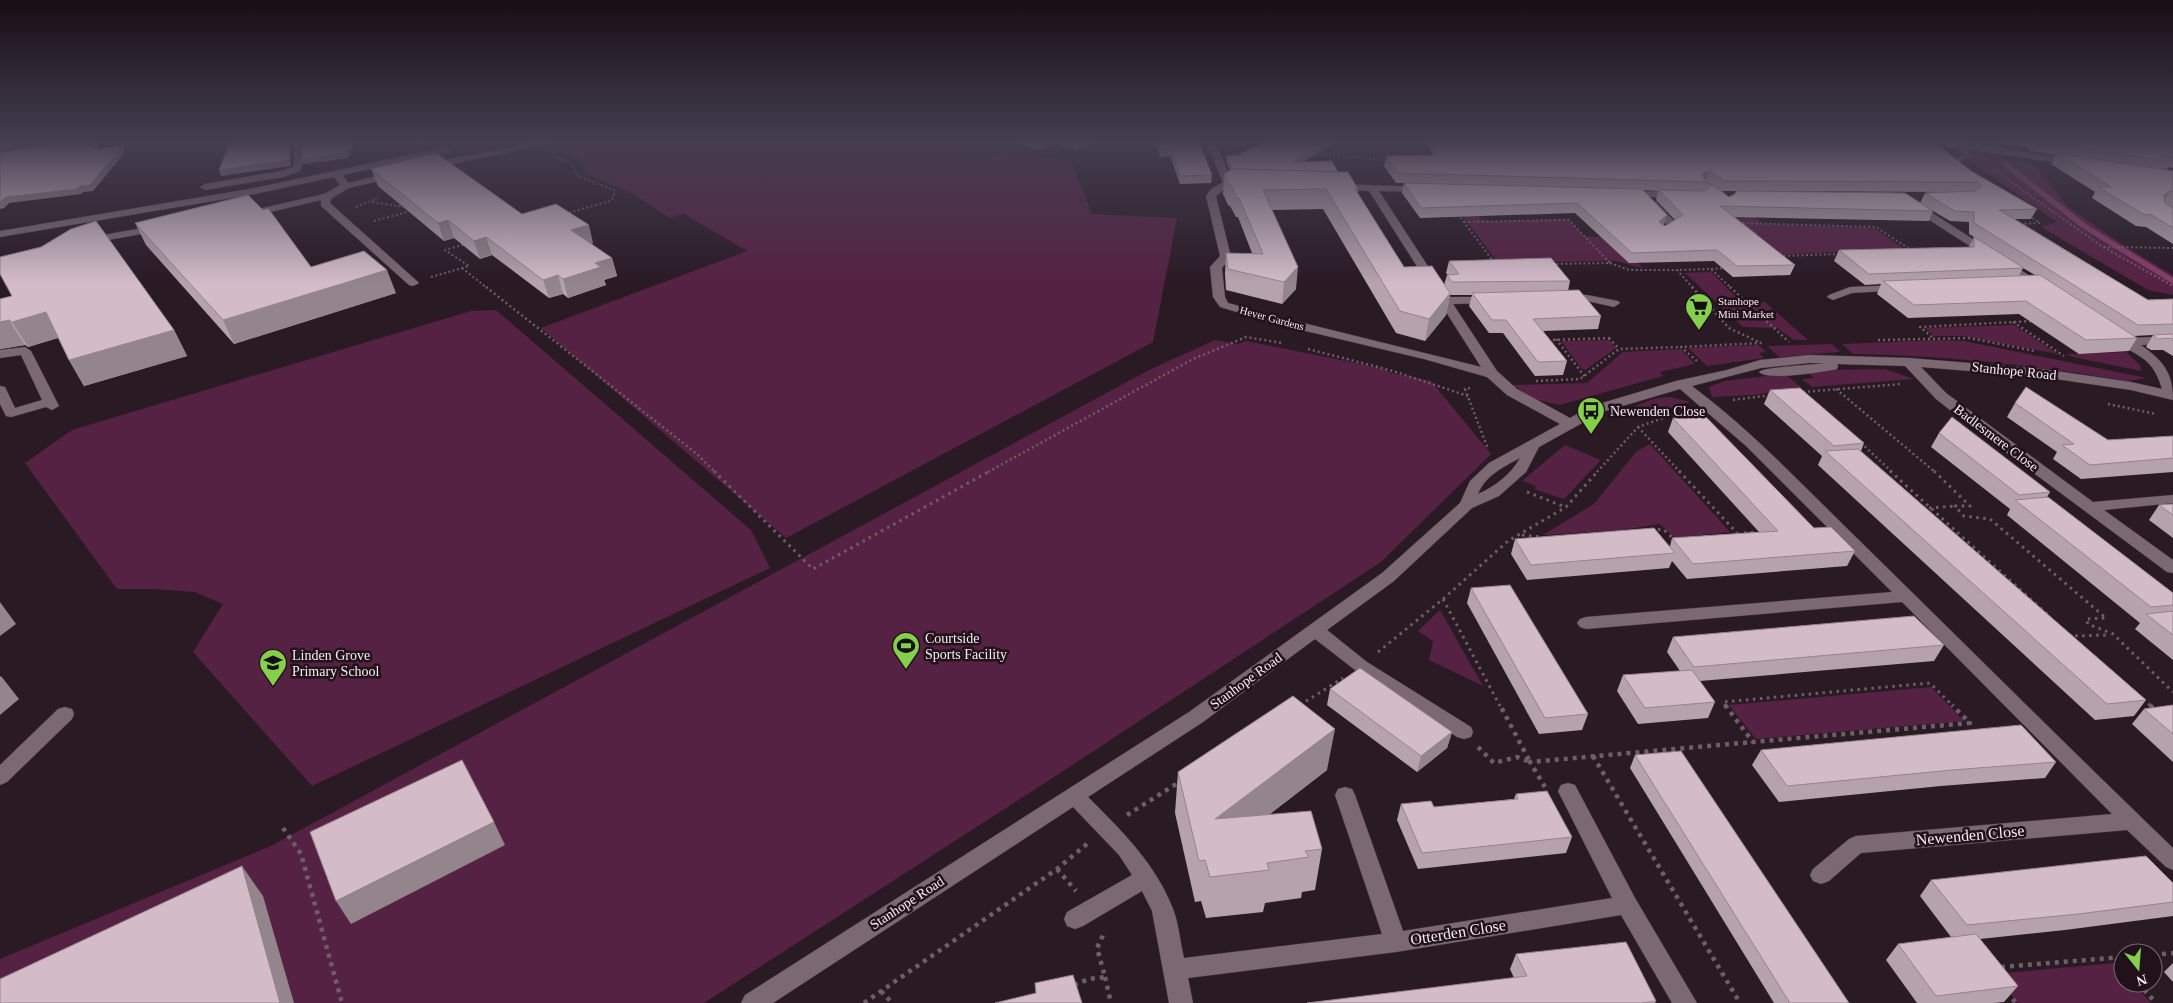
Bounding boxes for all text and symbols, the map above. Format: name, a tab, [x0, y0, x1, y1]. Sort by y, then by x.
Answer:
supermarket icon: Stanhope Mini Market	[1684, 292, 1714, 331]
place label: Stanhope Mini Market	[1718, 295, 1774, 320]
street label: Hever Gardens	[1238, 304, 1306, 332]
street label: Stanhope Road	[1971, 359, 2057, 383]
bus stop icon: Newenden Close	[1576, 396, 1606, 435]
street label: Badlesmere Close	[1951, 401, 2041, 475]
place label: Newenden Close	[1610, 404, 1705, 419]
sports icon: Courtside Sports Facility	[891, 631, 921, 670]
place label: Courtside Sports Facility	[925, 631, 1007, 662]
school or university icon: Linden Grove Primary School	[258, 648, 288, 687]
place label: Linden Grove Primary School	[292, 648, 380, 679]
street label: Stanhope Road	[1207, 650, 1285, 712]
street label: Newenden Close	[1915, 822, 2025, 848]
street label: Stanhope Road	[867, 874, 947, 932]
street label: Otterden Close	[1409, 916, 1507, 948]
north arrow	[2113, 943, 2163, 993]
text: N	[2135, 971, 2149, 989]

